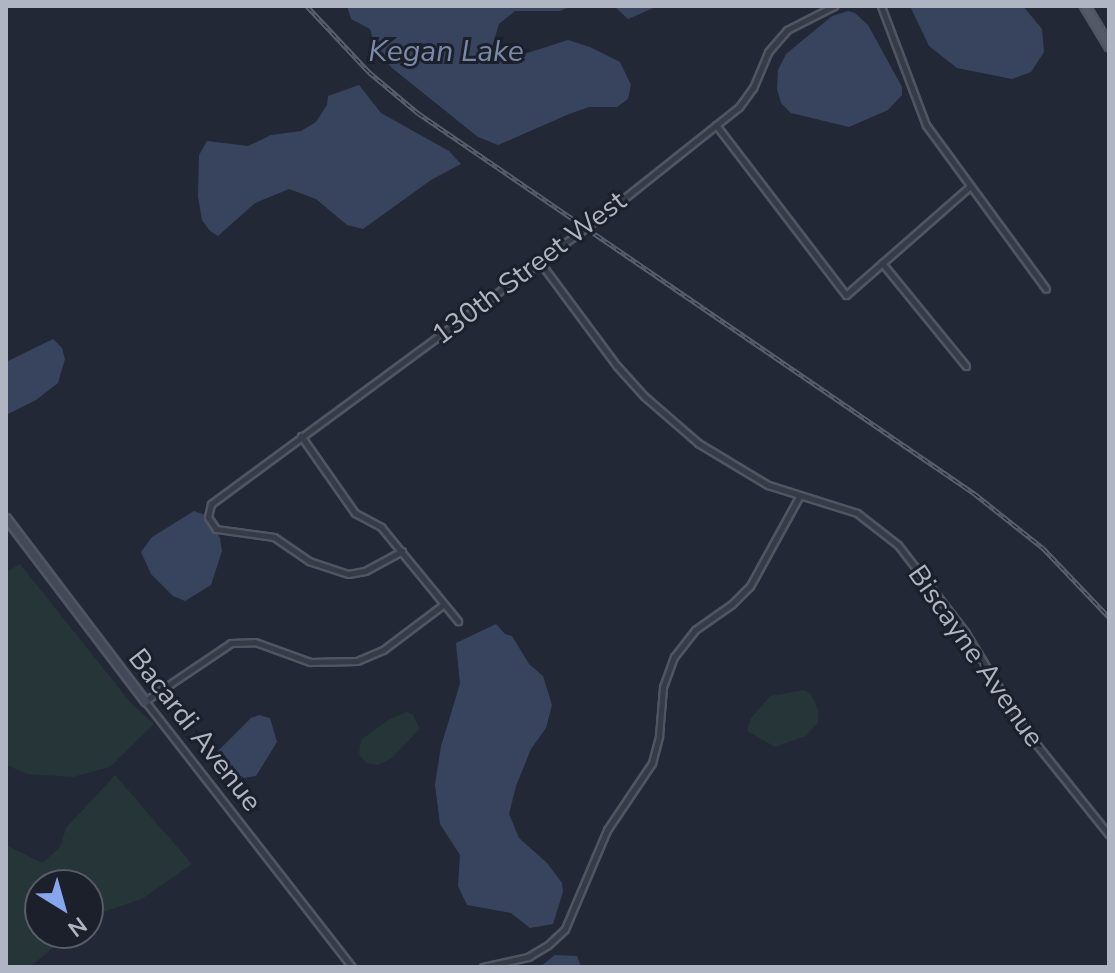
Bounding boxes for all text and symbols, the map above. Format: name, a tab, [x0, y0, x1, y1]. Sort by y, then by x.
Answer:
water label: Kegan Lake	[368, 34, 524, 70]
street label: 130th Street West	[425, 184, 633, 352]
street label: Biscayne Avenue	[901, 559, 1051, 753]
street label: Bacardi Avenue	[121, 642, 269, 818]
north arrow	[24, 869, 104, 949]
text: N	[62, 910, 93, 944]

